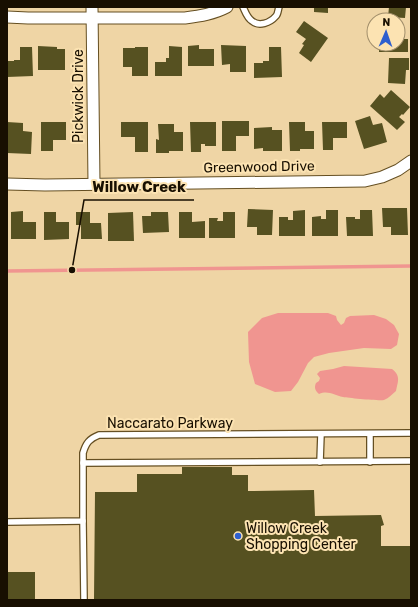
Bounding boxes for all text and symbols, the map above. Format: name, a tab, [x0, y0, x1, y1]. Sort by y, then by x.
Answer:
north arrow	[366, 12, 406, 52]
text: N	[382, 16, 391, 29]
street label: Pickwick Drive	[70, 49, 87, 143]
street label: Greenwood Drive	[203, 158, 315, 176]
callout: Willow Creek	[84, 173, 194, 200]
text: Willow Creek	[92, 178, 186, 196]
street label: Naccarato Parkway	[107, 415, 233, 432]
place label: Willow Creek Shopping Center	[246, 520, 356, 553]
marker: Willow Creek Shopping Center	[233, 531, 243, 541]

